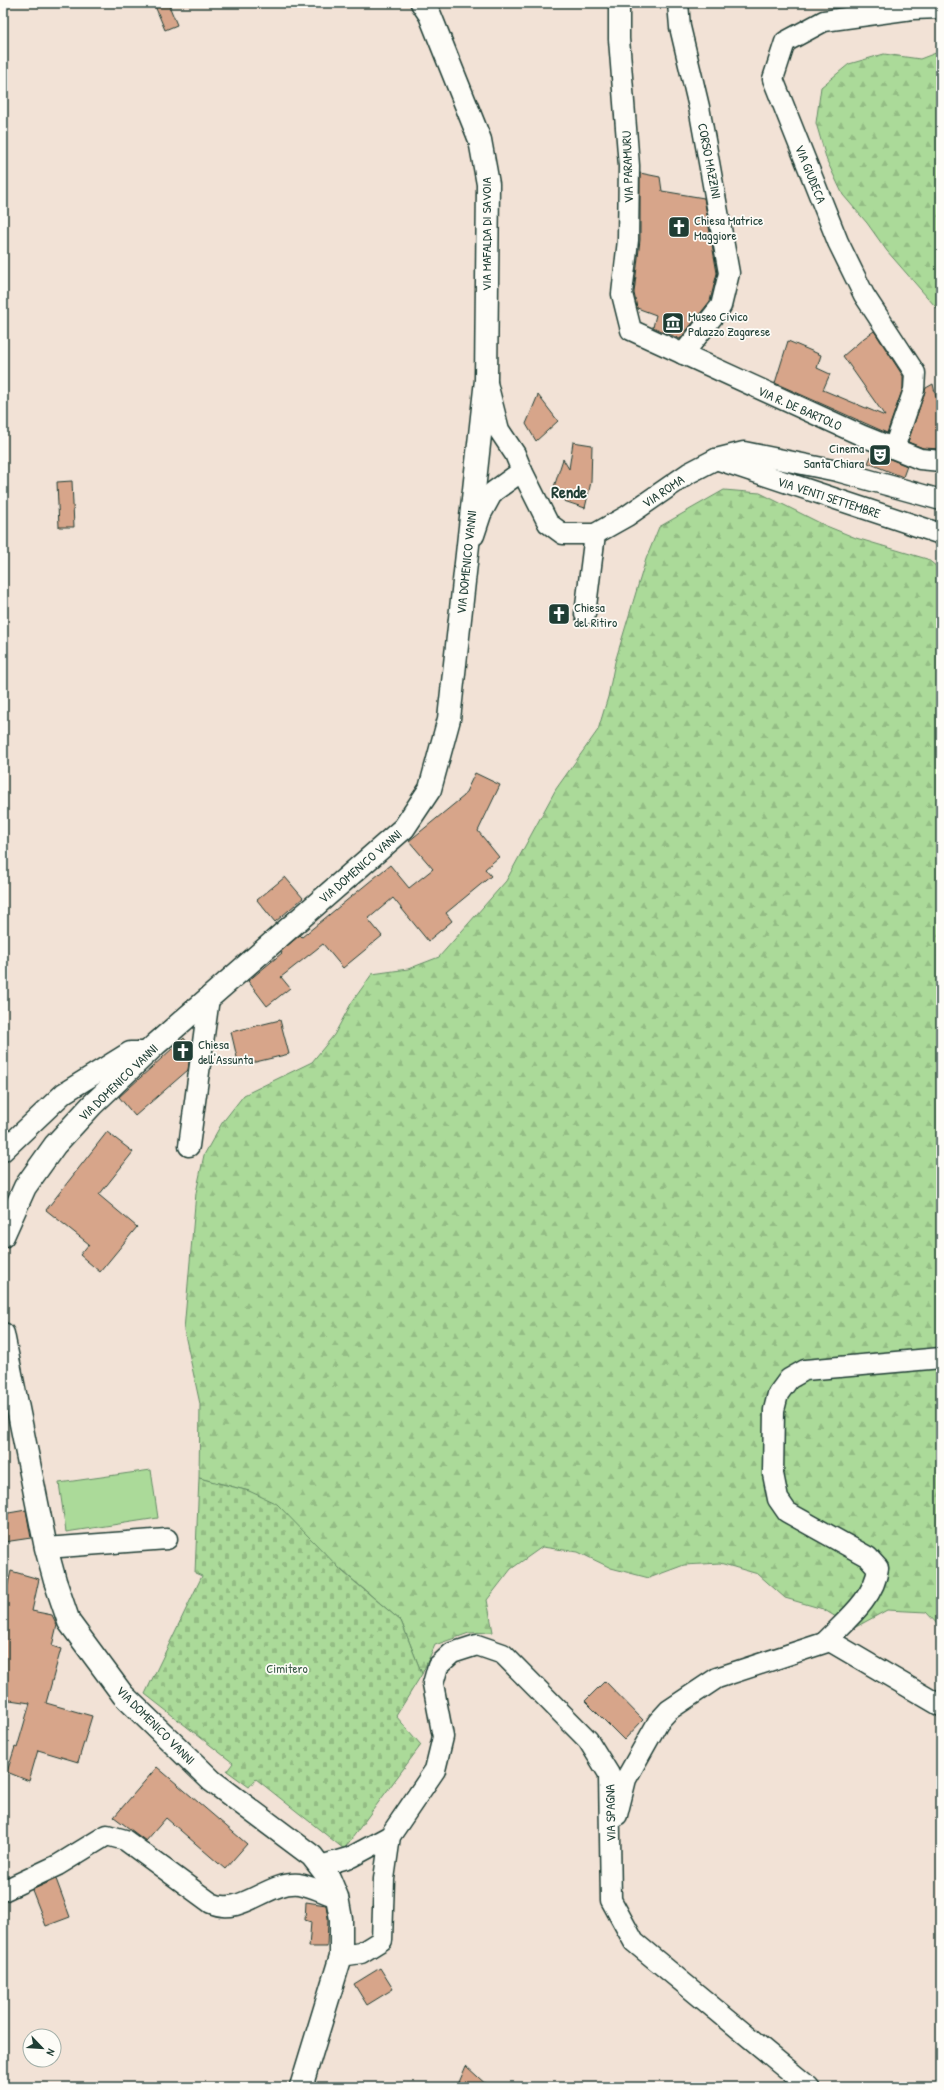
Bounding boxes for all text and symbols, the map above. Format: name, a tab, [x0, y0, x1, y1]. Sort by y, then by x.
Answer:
street label: CORSO MAZZINI	[694, 122, 726, 200]
street label: VIA PARAMURU	[617, 130, 637, 204]
street label: VIA GIUDECA	[791, 142, 831, 207]
street label: VIA MAFALDA DI SAVOIA	[477, 176, 495, 291]
place label: Chiesa Matrice Maggiore	[694, 211, 763, 244]
church icon: Chiesa Matrice Maggiore	[666, 214, 692, 240]
place label: Museo Civico Palazzo Zagarese	[688, 307, 770, 340]
museum icon: Museo Civico Palazzo Zagarese	[660, 310, 686, 336]
street label: VIA R. DE BARTOLO	[755, 381, 845, 435]
place label: Cinema Santa Chiara	[804, 439, 864, 472]
theatre icon: Cinema Santa Chiara	[867, 442, 893, 468]
street label: VIA ROMA	[639, 470, 688, 512]
street label: VIA VENTI SETTEMBRE	[775, 472, 883, 522]
district label: Rende	[551, 480, 587, 503]
street label: VIA DOMENICO VANNI	[452, 509, 480, 615]
place label: Chiesa del Ritiro	[574, 598, 617, 631]
church icon: Chiesa del Ritiro	[546, 601, 572, 627]
street label: VIA DOMENICO VANNI	[315, 825, 405, 907]
place label: Chiesa dell'Assunta	[198, 1035, 253, 1068]
church icon: Chiesa dell'Assunta	[170, 1038, 196, 1064]
street label: VIA DOMENICO VANNI	[74, 1039, 162, 1125]
park label: Cimitero	[266, 1659, 308, 1677]
street label: VIA DOMENICO VANNI	[113, 1682, 199, 1768]
street label: VIA SPAGNA	[600, 1783, 620, 1842]
north arrow	[22, 2028, 62, 2068]
text: N	[43, 2047, 59, 2058]

